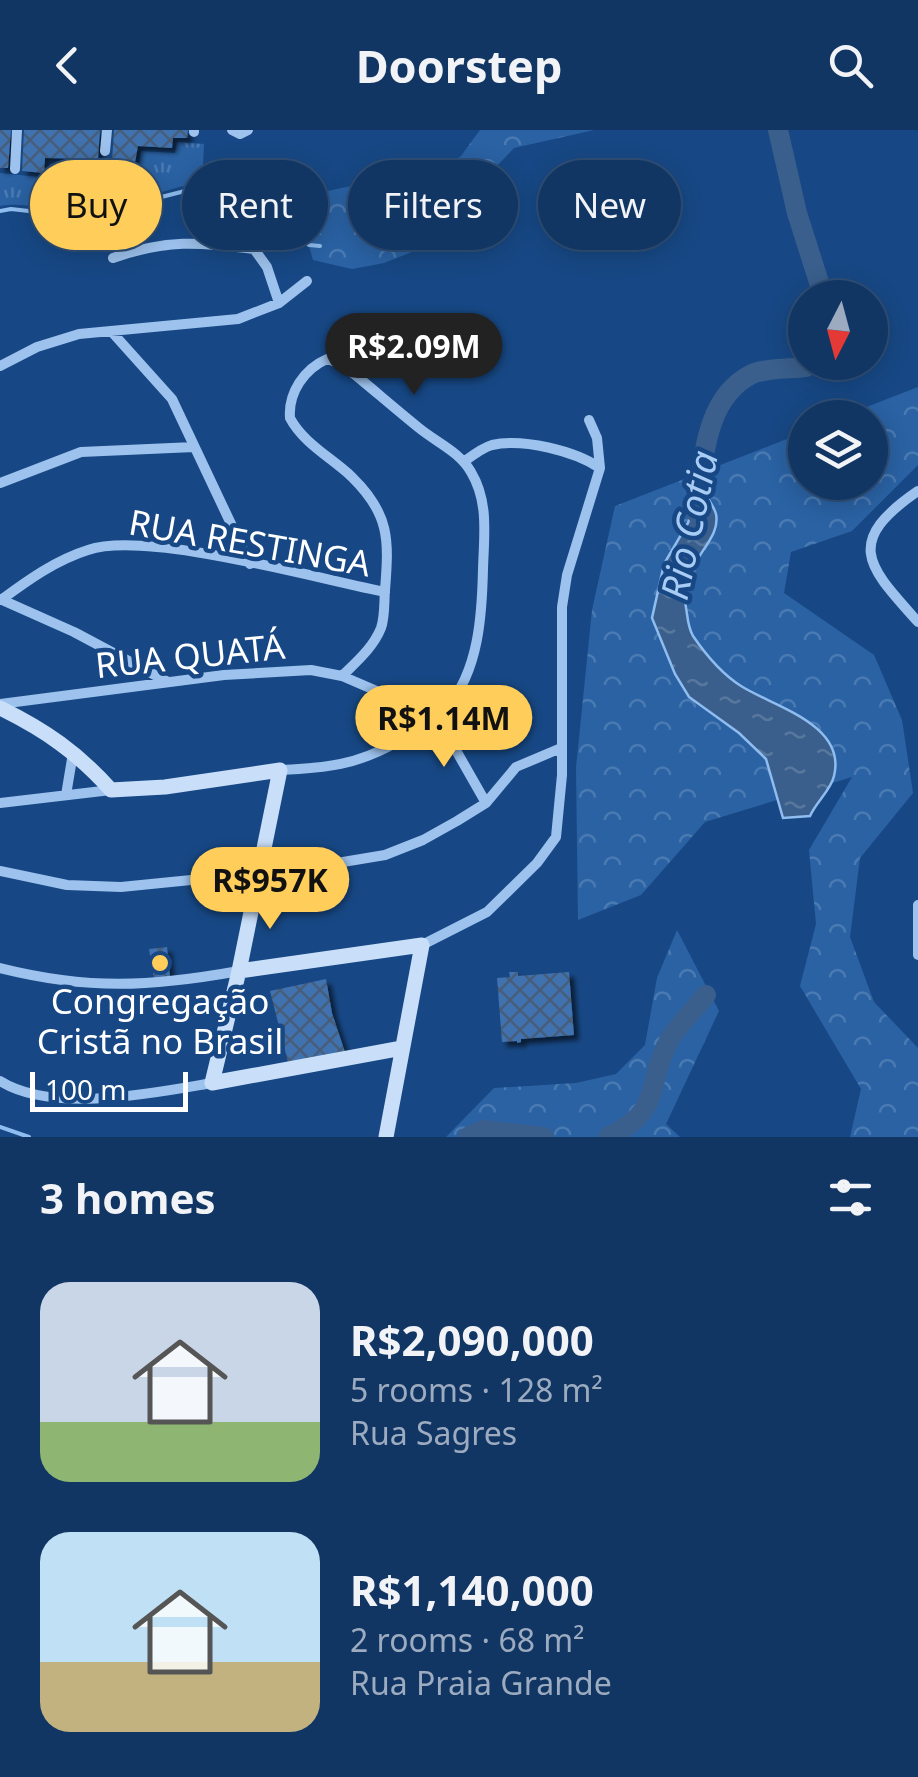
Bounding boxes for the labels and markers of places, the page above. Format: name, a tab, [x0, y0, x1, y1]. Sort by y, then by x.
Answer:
pin: R$2.09M	[322, 313, 506, 398]
pin: R$1.14M	[352, 685, 536, 770]
pin: R$957K	[189, 847, 351, 932]
marker: Congregação Cristã no Brasil	[149, 952, 171, 974]
place label: Congregação Cristã no Brasil	[37, 977, 283, 1064]

